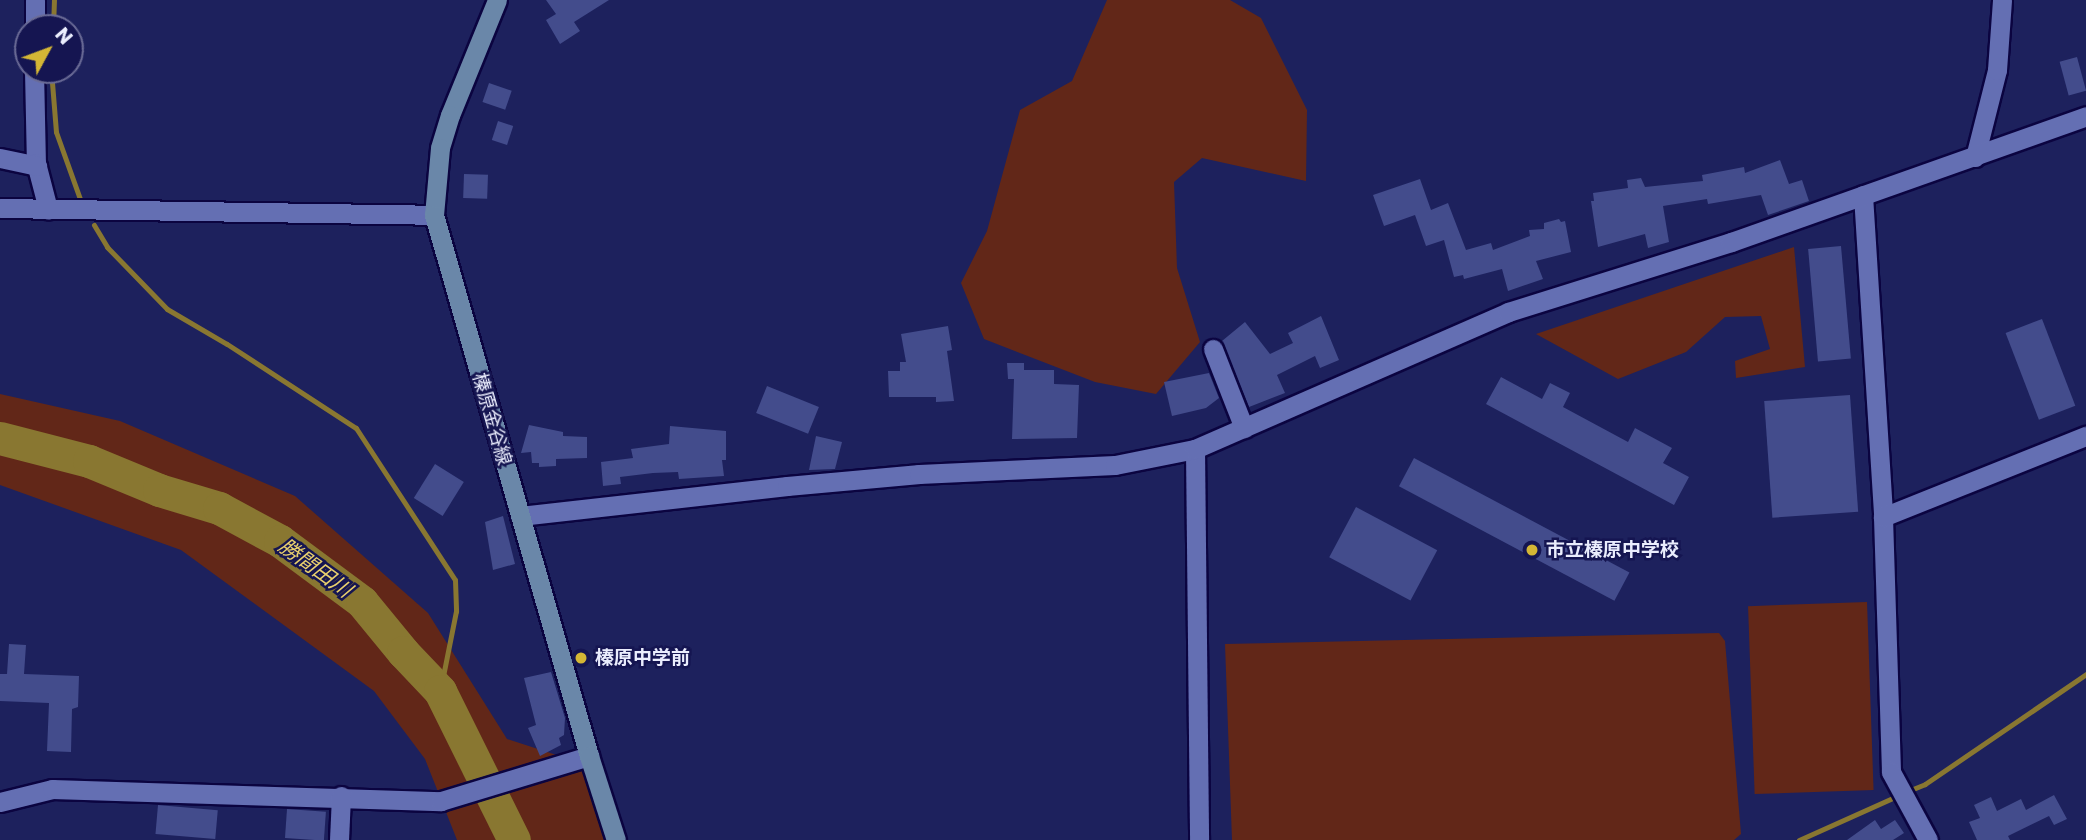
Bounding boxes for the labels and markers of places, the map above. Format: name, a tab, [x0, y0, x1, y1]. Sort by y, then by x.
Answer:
place label: 市立榛原中学校	[1546, 539, 1679, 561]
marker: 市立榛原中学校	[1524, 542, 1540, 558]
place label: 榛原中学前	[595, 647, 690, 669]
marker: 榛原中学前	[573, 650, 589, 666]

